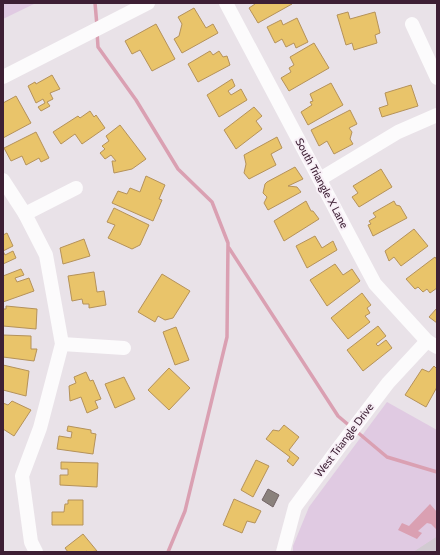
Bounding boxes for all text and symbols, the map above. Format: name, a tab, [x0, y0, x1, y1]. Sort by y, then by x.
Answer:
street label: South Triangle X Lane	[292, 135, 352, 231]
street label: West Triangle Drive	[312, 400, 377, 480]

